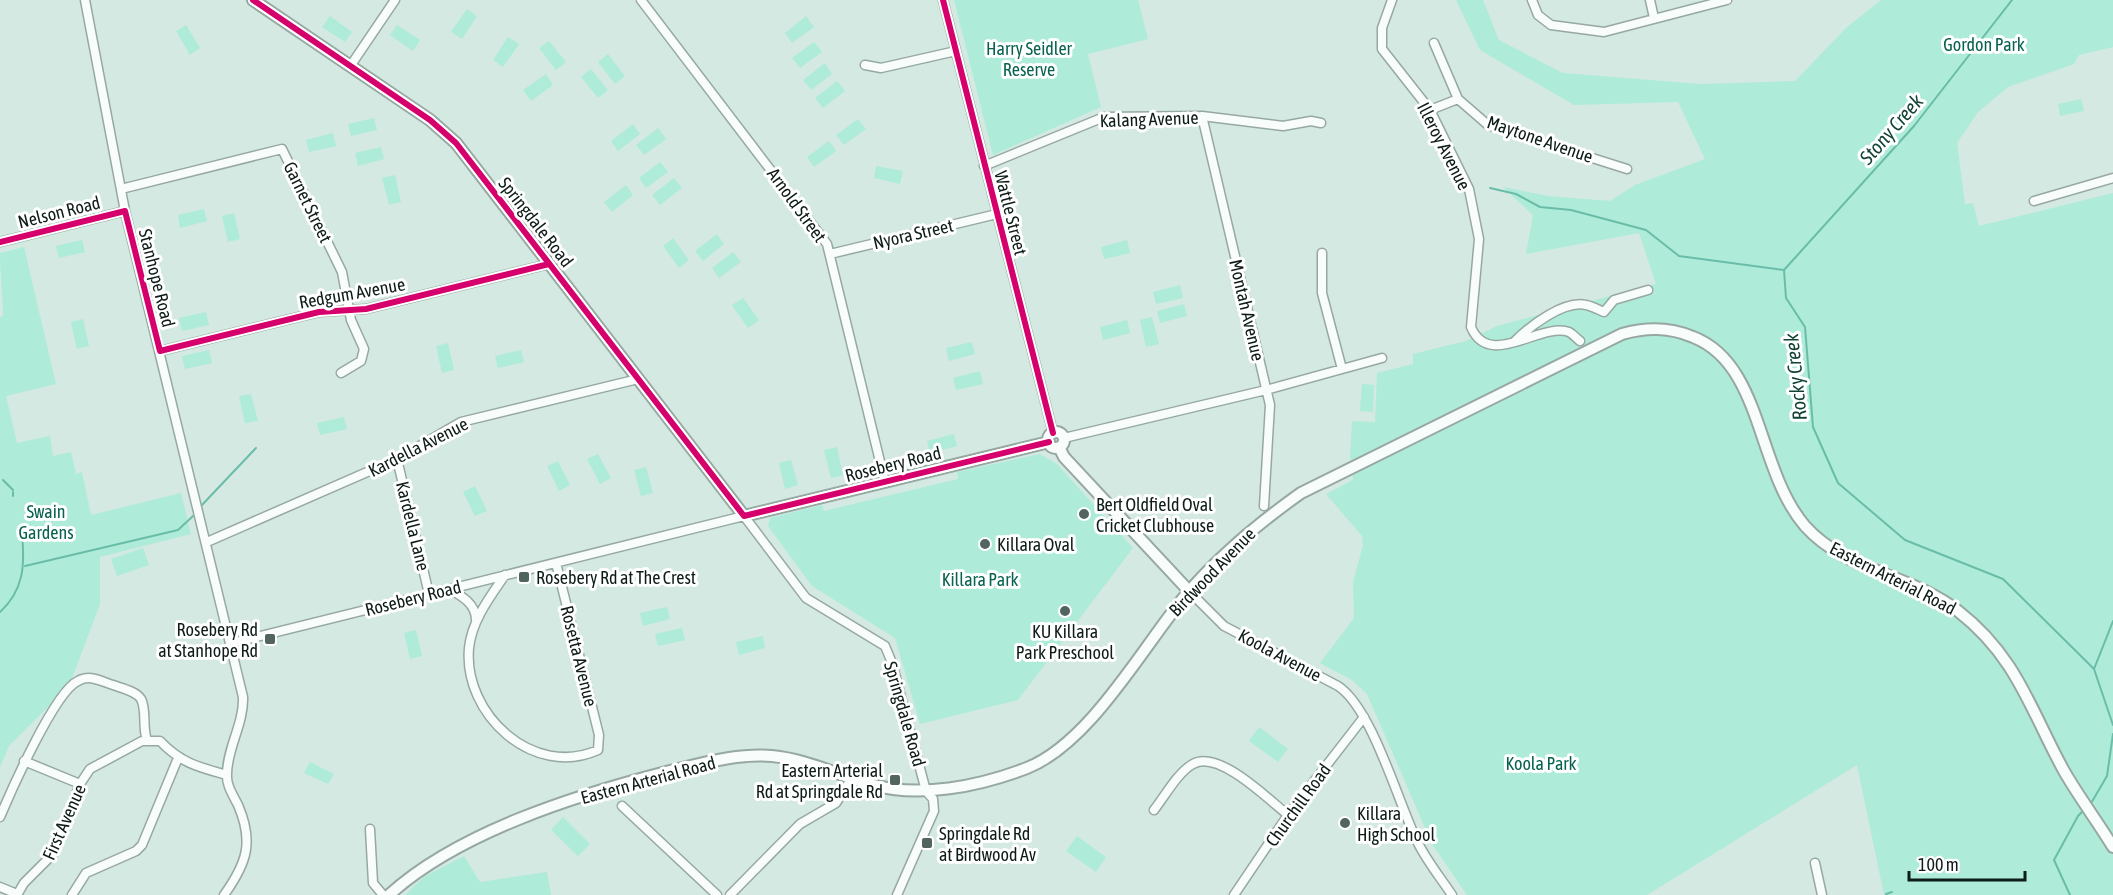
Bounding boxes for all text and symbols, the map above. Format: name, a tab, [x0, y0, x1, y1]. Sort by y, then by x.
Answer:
park label: Gordon Park	[1943, 34, 2025, 55]
park label: Harry Seidler Reserve	[986, 38, 1073, 80]
water label: Stony Creek	[1854, 89, 1928, 169]
street label: Illeroy Avenue	[1413, 99, 1475, 193]
street label: Kalang Avenue	[1099, 107, 1199, 131]
street label: Maytone Avenue	[1484, 111, 1596, 167]
street label: Garnet Street	[279, 158, 337, 246]
street label: Arnold Street	[763, 164, 831, 246]
street label: Wattle Street	[990, 169, 1032, 257]
street label: Springdale Road	[494, 173, 578, 271]
street label: Nelson Road	[16, 192, 102, 232]
street label: Nyora Street	[871, 215, 955, 253]
street label: Stanhope Road	[135, 227, 179, 329]
street label: Montah Avenue	[1225, 257, 1269, 363]
street label: Redgum Avenue	[297, 273, 407, 313]
water label: Rocky Creek	[1779, 332, 1811, 422]
street label: Kardella Avenue	[365, 413, 471, 481]
street label: Rosebery Road	[843, 442, 943, 486]
street label: Kardella Lane	[392, 479, 434, 573]
place label: Bert Oldfield Oval Cricket Clubhouse	[1096, 494, 1214, 536]
park label: Swain Gardens	[18, 501, 74, 543]
marker: Bert Oldfield Oval Cricket Clubhouse	[1077, 507, 1091, 521]
street label: Birdwood Avenue	[1165, 523, 1259, 621]
place label: Killara Oval	[997, 534, 1075, 555]
marker: Killara Oval	[978, 537, 992, 551]
street label: Eastern Arterial Road	[1826, 537, 1960, 619]
place label: Rosebery Rd at The Crest	[536, 567, 696, 588]
park label: Killara Park	[942, 569, 1018, 590]
marker: Rosebery Rd at The Crest	[517, 570, 531, 584]
street label: Rosebery Road	[363, 576, 463, 620]
street label: Rosetta Avenue	[556, 603, 602, 709]
marker: KU Killara Park Preschool	[1058, 604, 1072, 618]
place label: Rosebery Rd at Stanhope Rd	[158, 619, 258, 661]
place label: KU Killara Park Preschool	[1016, 621, 1114, 663]
street label: Koola Avenue	[1235, 624, 1325, 686]
marker: Rosebery Rd at Stanhope Rd	[263, 632, 277, 646]
street label: Springdale Road	[880, 659, 930, 769]
street label: Eastern Arterial Road	[578, 752, 718, 808]
park label: Koola Park	[1505, 753, 1577, 774]
place label: Eastern Arterial Rd at Springdale Rd	[756, 760, 883, 802]
street label: Churchill Road	[1261, 760, 1335, 850]
marker: Eastern Arterial Rd at Springdale Rd	[888, 773, 902, 787]
street label: First Avenue	[38, 781, 90, 863]
place label: Killara High School	[1357, 803, 1435, 845]
marker: Killara High School	[1338, 816, 1352, 830]
place label: Springdale Rd at Birdwood Av	[939, 823, 1036, 865]
marker: Springdale Rd at Birdwood Av	[920, 836, 934, 850]
scale bar	[1909, 844, 2024, 882]
text: 100 m	[1918, 854, 1959, 875]

